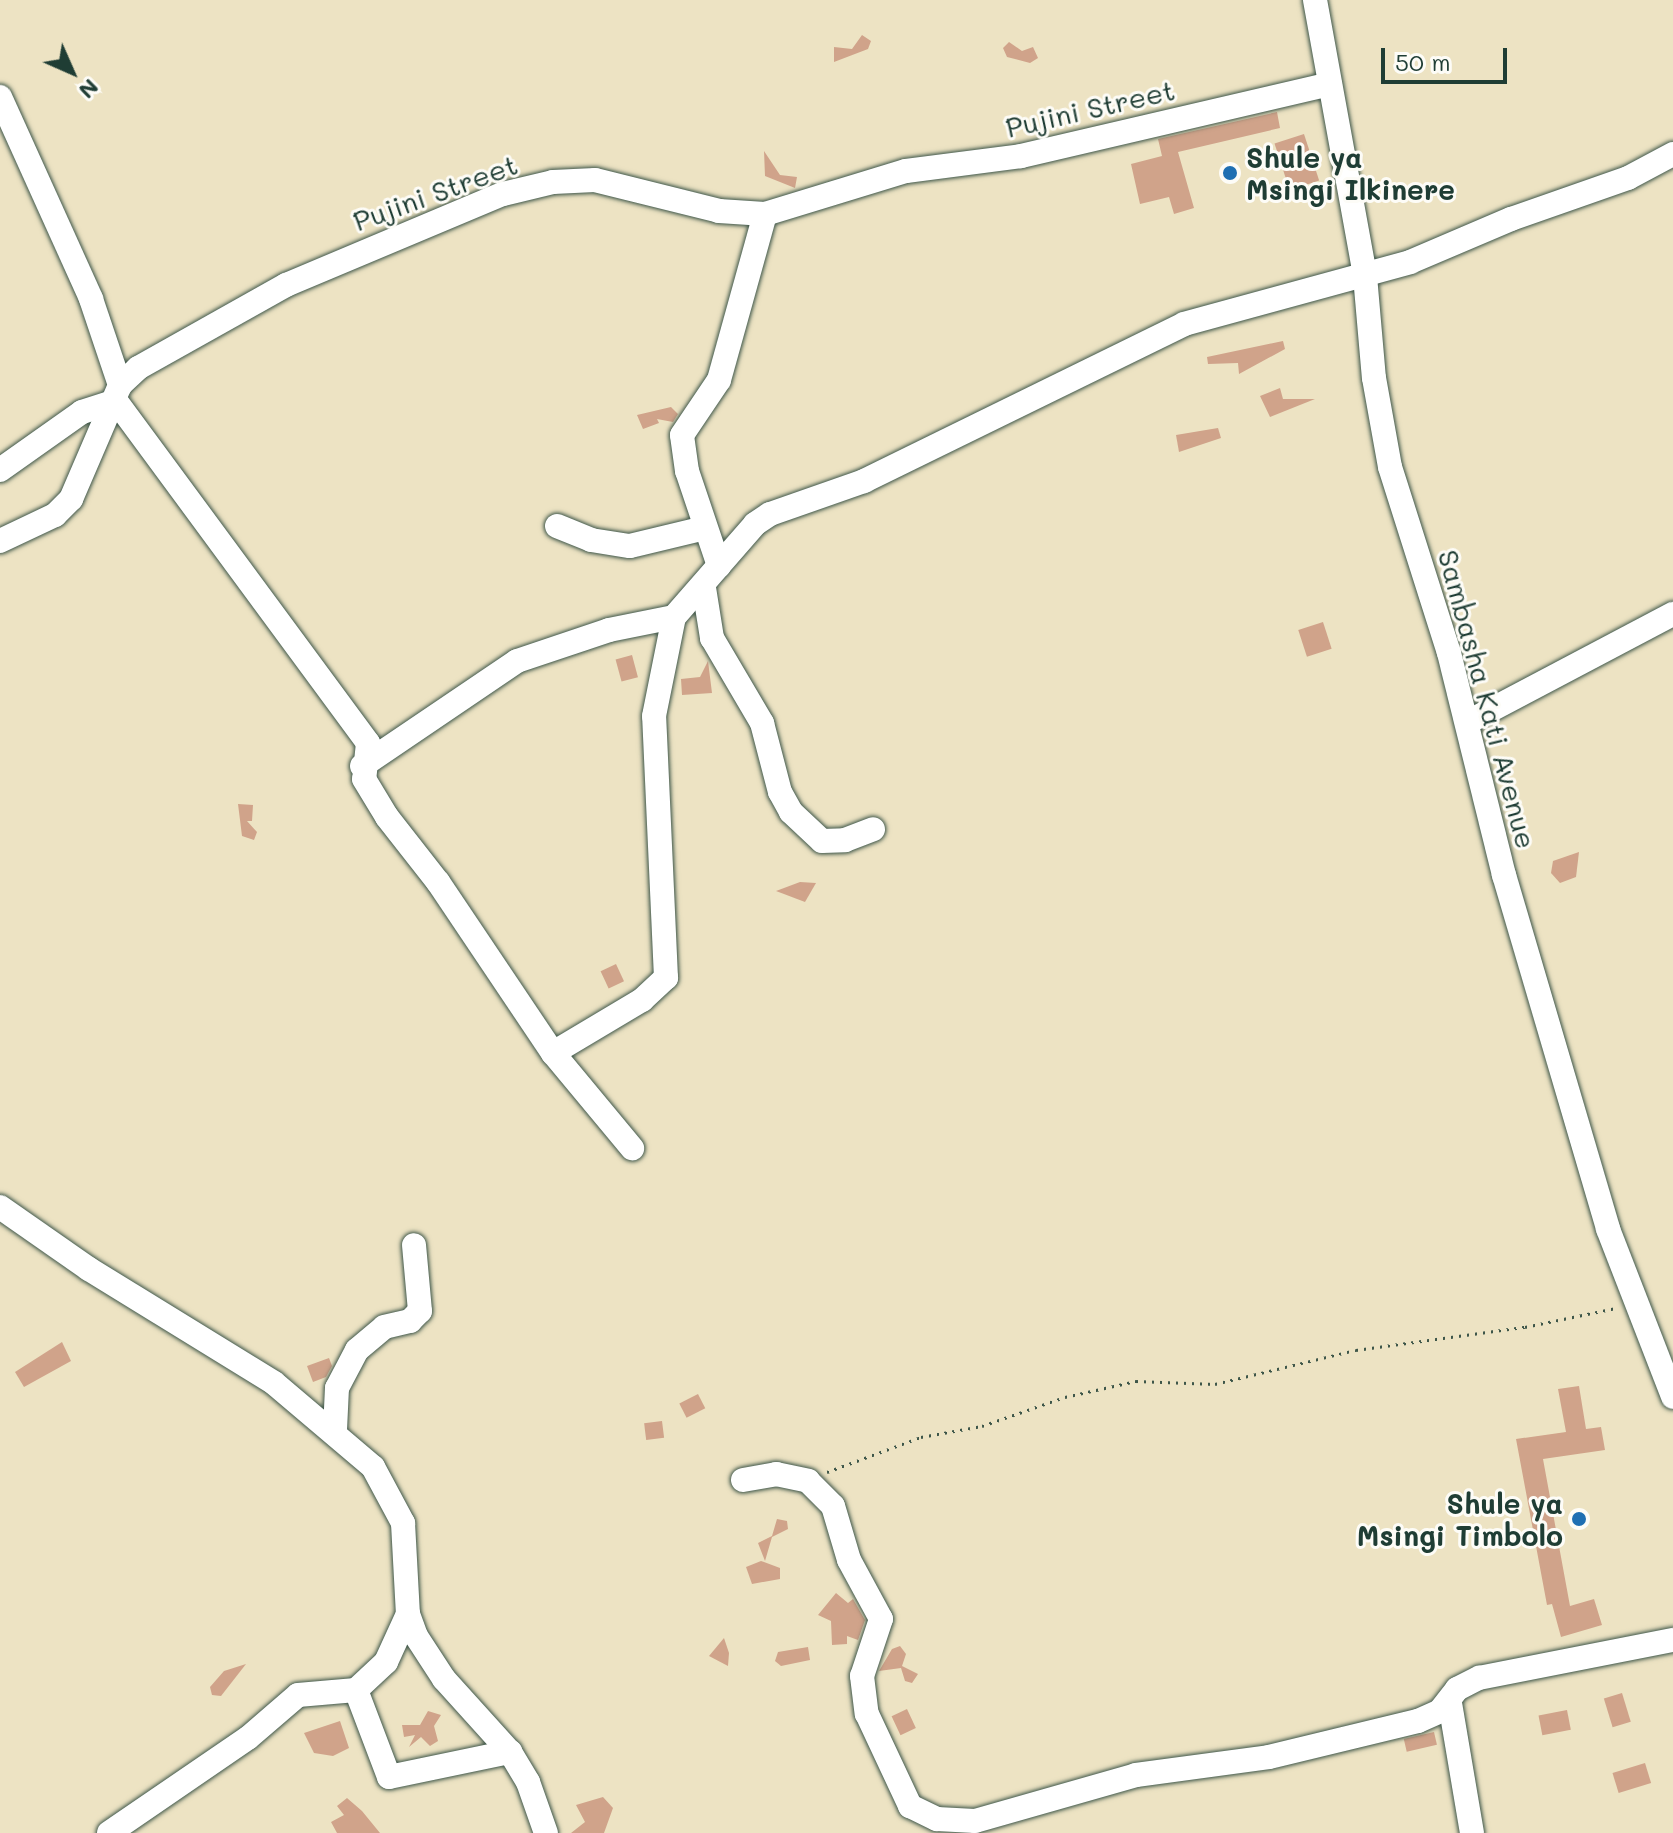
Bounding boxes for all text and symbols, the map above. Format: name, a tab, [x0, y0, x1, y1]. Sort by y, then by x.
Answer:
north arrow	[32, 32, 112, 112]
scale bar	[1385, 32, 1511, 82]
text: 50 m	[1395, 46, 1451, 77]
street label: Pujini Street	[1002, 72, 1178, 144]
text: N	[73, 73, 105, 105]
place label: Shule ya Msingi Ilkinere	[1246, 140, 1455, 206]
street label: Pujini Street	[348, 147, 522, 237]
marker: Shule ya Msingi Ilkinere	[1221, 164, 1239, 182]
street label: Sambasha Kati Avenue	[1432, 546, 1544, 852]
place label: Shule ya Msingi Timbolo	[1357, 1486, 1563, 1552]
marker: Shule ya Msingi Timbolo	[1570, 1510, 1588, 1528]

